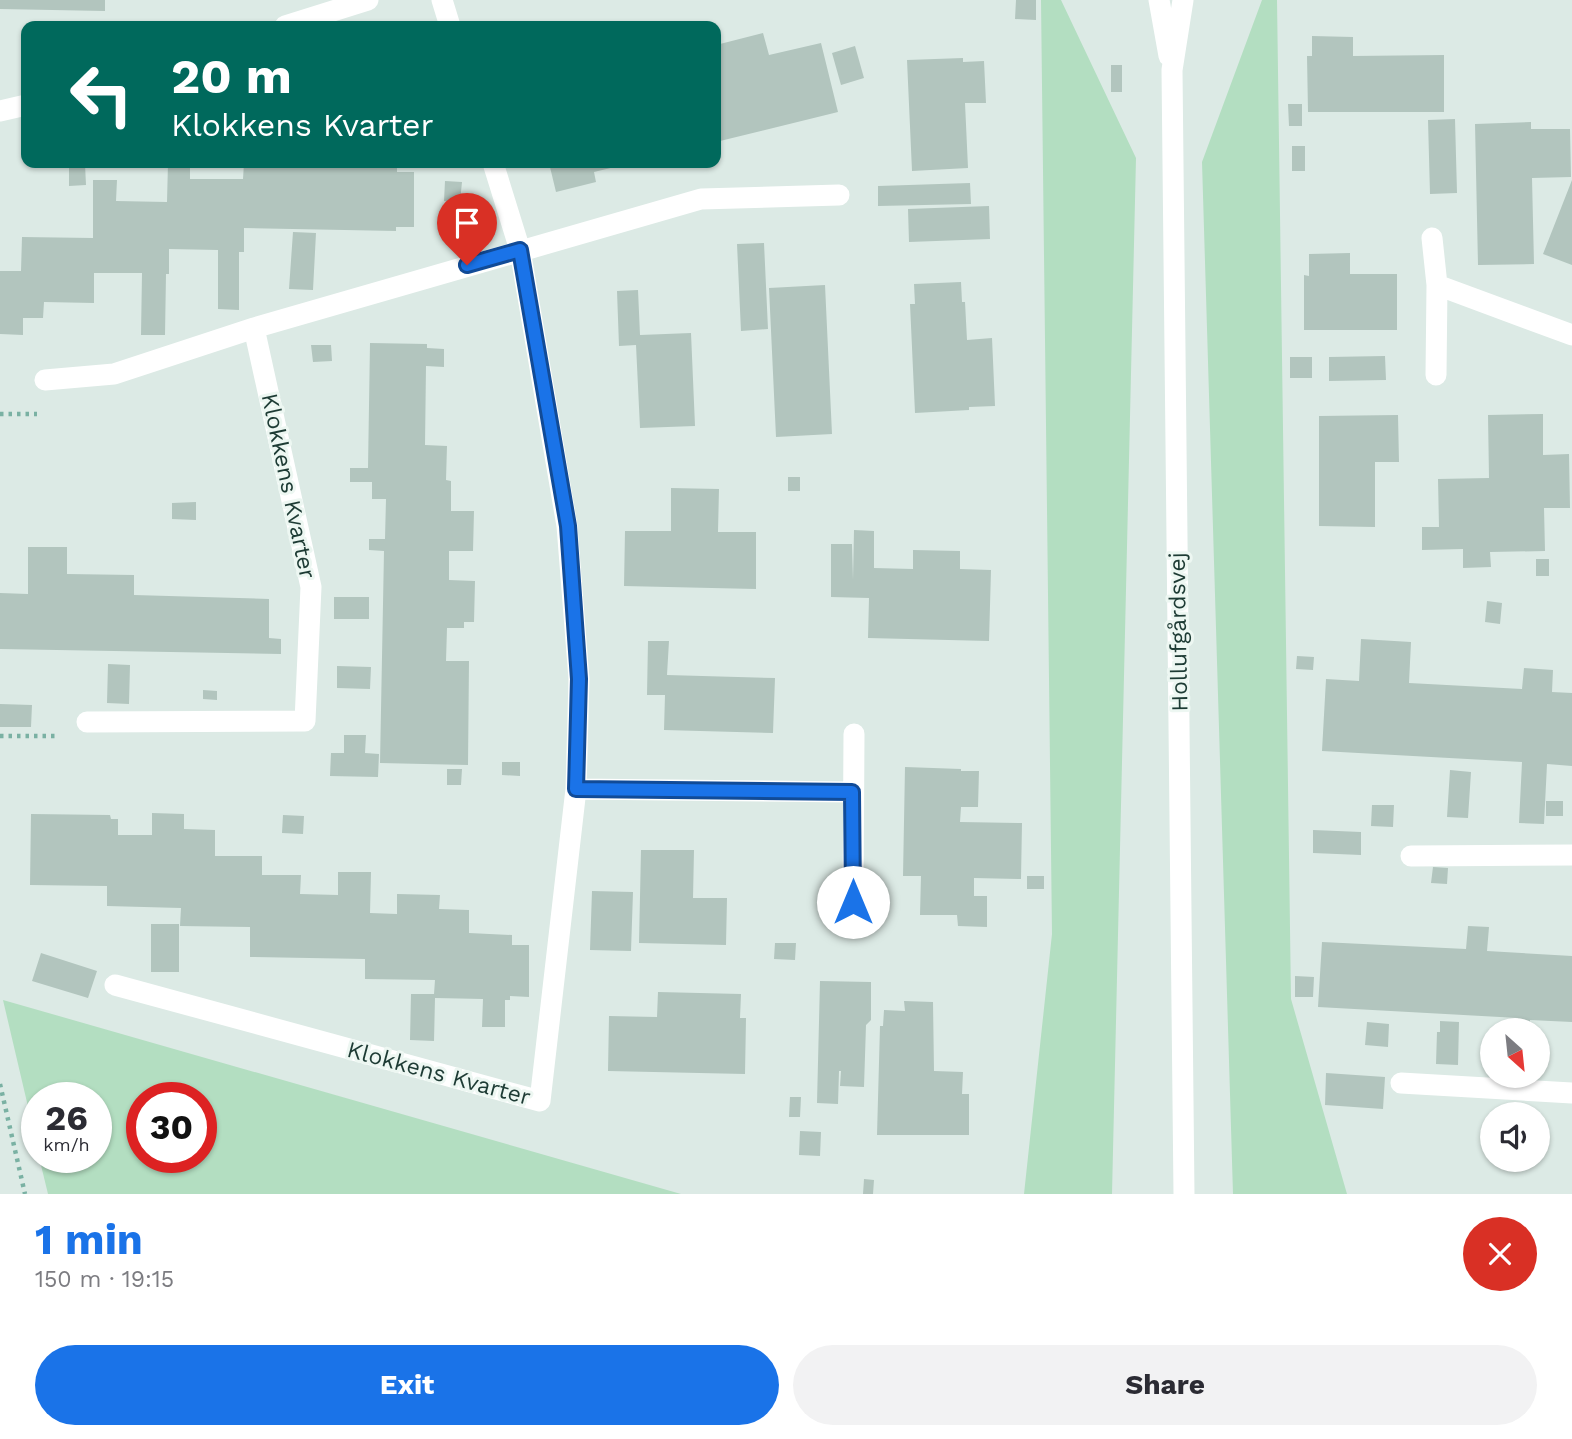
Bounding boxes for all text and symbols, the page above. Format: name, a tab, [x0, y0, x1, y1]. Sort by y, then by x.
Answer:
text: 20 m	[171, 47, 292, 105]
icon: left	[56, 49, 147, 140]
text: Klokkens Kvarter	[171, 106, 434, 144]
pin	[437, 193, 497, 265]
icon: arrive	[448, 204, 486, 242]
street label: Klokkens Kvarter	[256, 391, 321, 581]
street label: Hollufgårdsvej	[1164, 552, 1193, 712]
position arrow	[816, 865, 890, 939]
north arrow	[1480, 1018, 1550, 1088]
map controls	[1480, 1018, 1550, 1172]
street label: Klokkens Kvarter	[344, 1036, 534, 1111]
speed limit sign: 30	[126, 1082, 217, 1173]
text: 26	[45, 1097, 88, 1139]
button: sound	[1480, 1102, 1550, 1172]
text: km/h	[43, 1134, 90, 1155]
text: 1 min	[35, 1215, 143, 1264]
button: close	[1463, 1217, 1537, 1291]
text: 150 m · 19:15	[35, 1266, 174, 1293]
button: Exit	[35, 1345, 779, 1425]
button: Share	[793, 1345, 1537, 1425]

